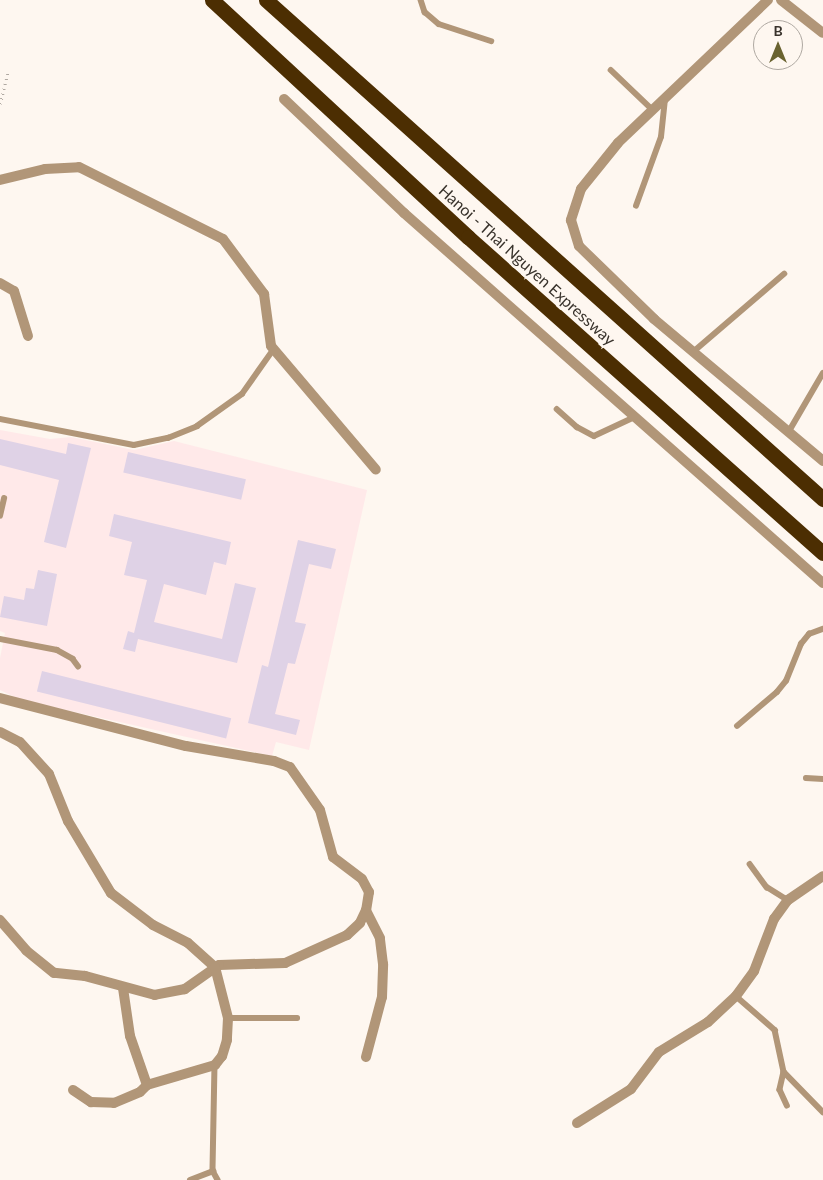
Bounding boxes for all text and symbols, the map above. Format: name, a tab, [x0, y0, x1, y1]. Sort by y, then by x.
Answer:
north arrow	[753, 20, 803, 70]
text: B	[773, 22, 783, 39]
street label: Hanoi - Thai Nguyen Expressway	[435, 181, 619, 349]

